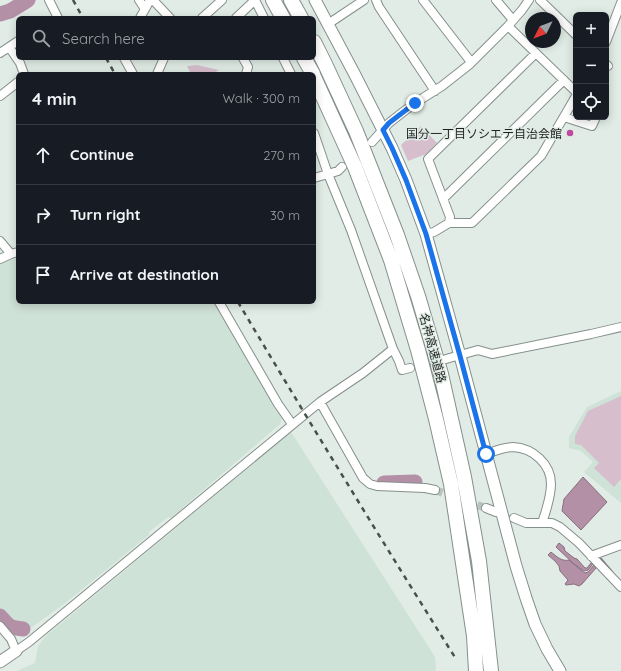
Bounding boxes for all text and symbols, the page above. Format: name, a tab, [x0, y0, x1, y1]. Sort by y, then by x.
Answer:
north arrow	[525, 12, 561, 48]
map controls	[573, 12, 609, 120]
button: +	[573, 12, 609, 48]
search box	[16, 16, 316, 60]
icon: search	[30, 27, 52, 49]
text: Search here	[62, 29, 145, 48]
button: −	[573, 48, 609, 84]
button: locate	[573, 84, 609, 120]
text: 4 min	[32, 88, 77, 109]
text: Walk · 300 m	[222, 90, 300, 106]
route end	[406, 94, 424, 112]
place label: 国分一丁目ソシエテ自治会館	[406, 126, 562, 141]
marker: 国分一丁目ソシエテ自治会館	[565, 128, 575, 138]
icon: ahead	[32, 144, 54, 166]
text: Continue	[70, 145, 134, 164]
text: 270 m	[263, 147, 300, 163]
icon: right	[32, 204, 54, 226]
text: Turn right	[70, 205, 141, 224]
text: 30 m	[270, 207, 300, 223]
icon: arrive	[32, 264, 54, 286]
text: Arrive at destination	[70, 265, 219, 284]
street label: 名神高速道路	[416, 311, 450, 385]
route start	[477, 445, 495, 463]

